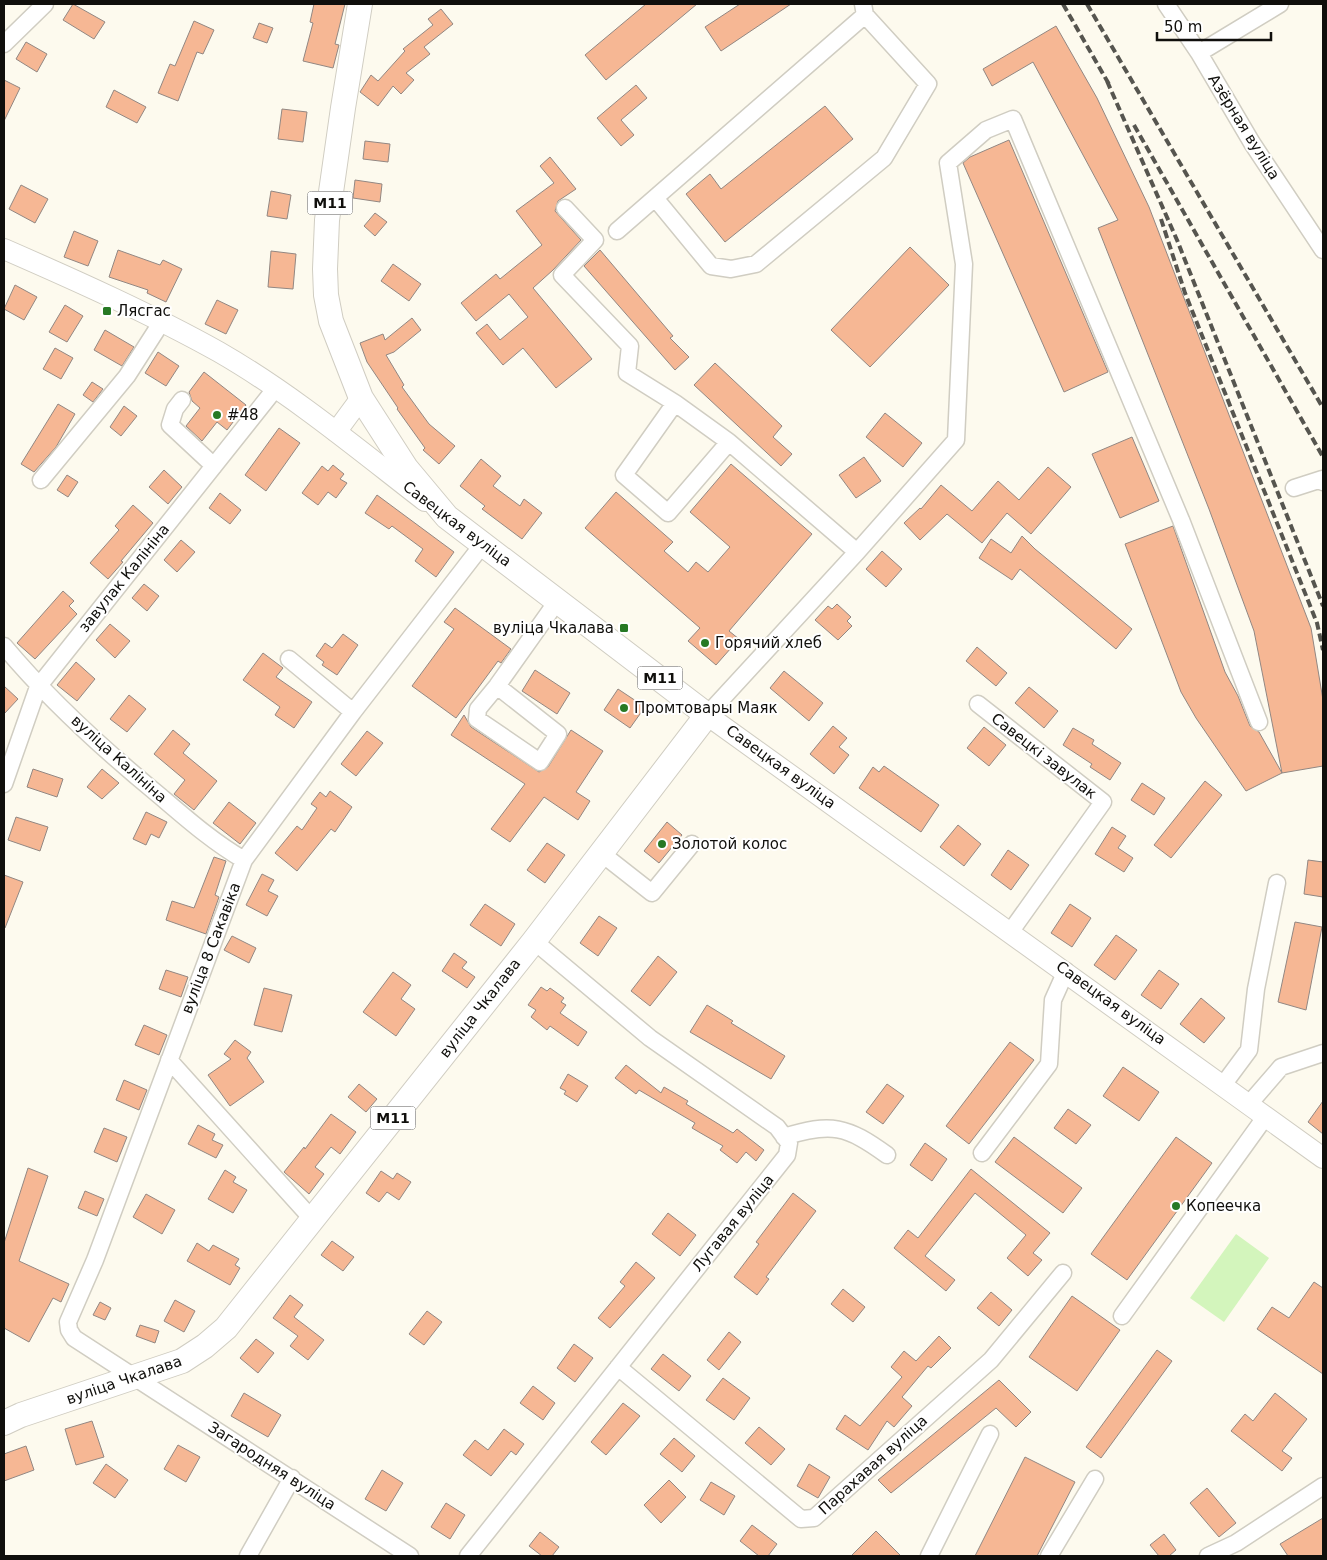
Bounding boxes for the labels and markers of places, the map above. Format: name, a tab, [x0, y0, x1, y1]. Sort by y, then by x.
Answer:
place label: Лясгас	[117, 302, 171, 320]
marker: Лясгас	[101, 305, 113, 317]
place label: #48	[227, 406, 259, 424]
marker: #48	[211, 409, 223, 421]
place label: вуліца Чкалава	[493, 619, 614, 637]
marker: вуліца Чкалава	[618, 622, 630, 634]
place label: Горячий хлеб	[715, 634, 822, 652]
marker: Горячий хлеб	[699, 637, 711, 649]
place label: Промтовары Маяк	[634, 699, 778, 717]
marker: Промтовары Маяк	[618, 702, 630, 714]
place label: Золотой колос	[672, 835, 787, 853]
marker: Золотой колос	[656, 838, 668, 850]
place label: Копеечка	[1186, 1197, 1261, 1215]
marker: Копеечка	[1170, 1200, 1182, 1212]

